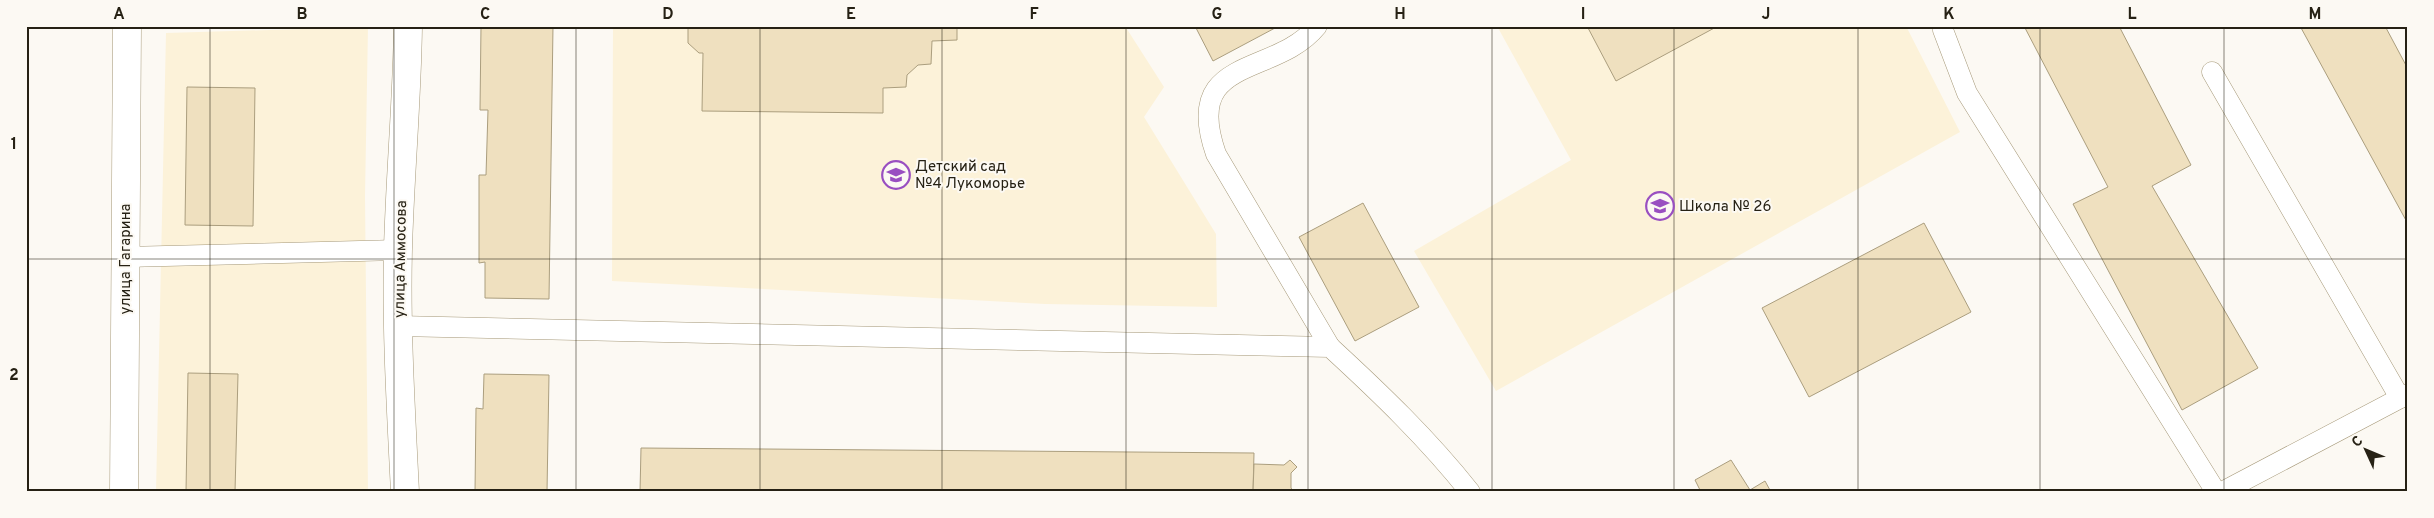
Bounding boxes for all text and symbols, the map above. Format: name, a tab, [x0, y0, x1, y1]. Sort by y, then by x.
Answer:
text: A	[113, 5, 125, 25]
text: B	[296, 5, 308, 25]
text: C	[480, 5, 490, 25]
text: D	[662, 5, 674, 25]
text: E	[846, 5, 856, 25]
text: F	[1029, 5, 1039, 25]
text: G	[1212, 5, 1222, 25]
text: H	[1394, 5, 1406, 25]
text: I	[1581, 5, 1585, 25]
text: J	[1762, 5, 1770, 25]
text: K	[1943, 5, 1955, 25]
text: L	[2127, 5, 2137, 25]
text: M	[2309, 5, 2321, 25]
text: 1	[11, 135, 17, 155]
place label: Детский сад №4 Лукоморье	[915, 158, 1025, 194]
school or university icon: Детский сад №4 Лукоморье	[881, 160, 911, 190]
school or university icon: Школа № 26	[1645, 191, 1675, 221]
place label: Школа № 26	[1679, 198, 1771, 217]
street label: улица Аммосова	[391, 200, 412, 318]
street label: улица Гагарина	[117, 203, 136, 315]
text: 2	[9, 366, 19, 386]
north arrow	[2342, 426, 2392, 476]
text: С	[2349, 433, 2367, 451]

